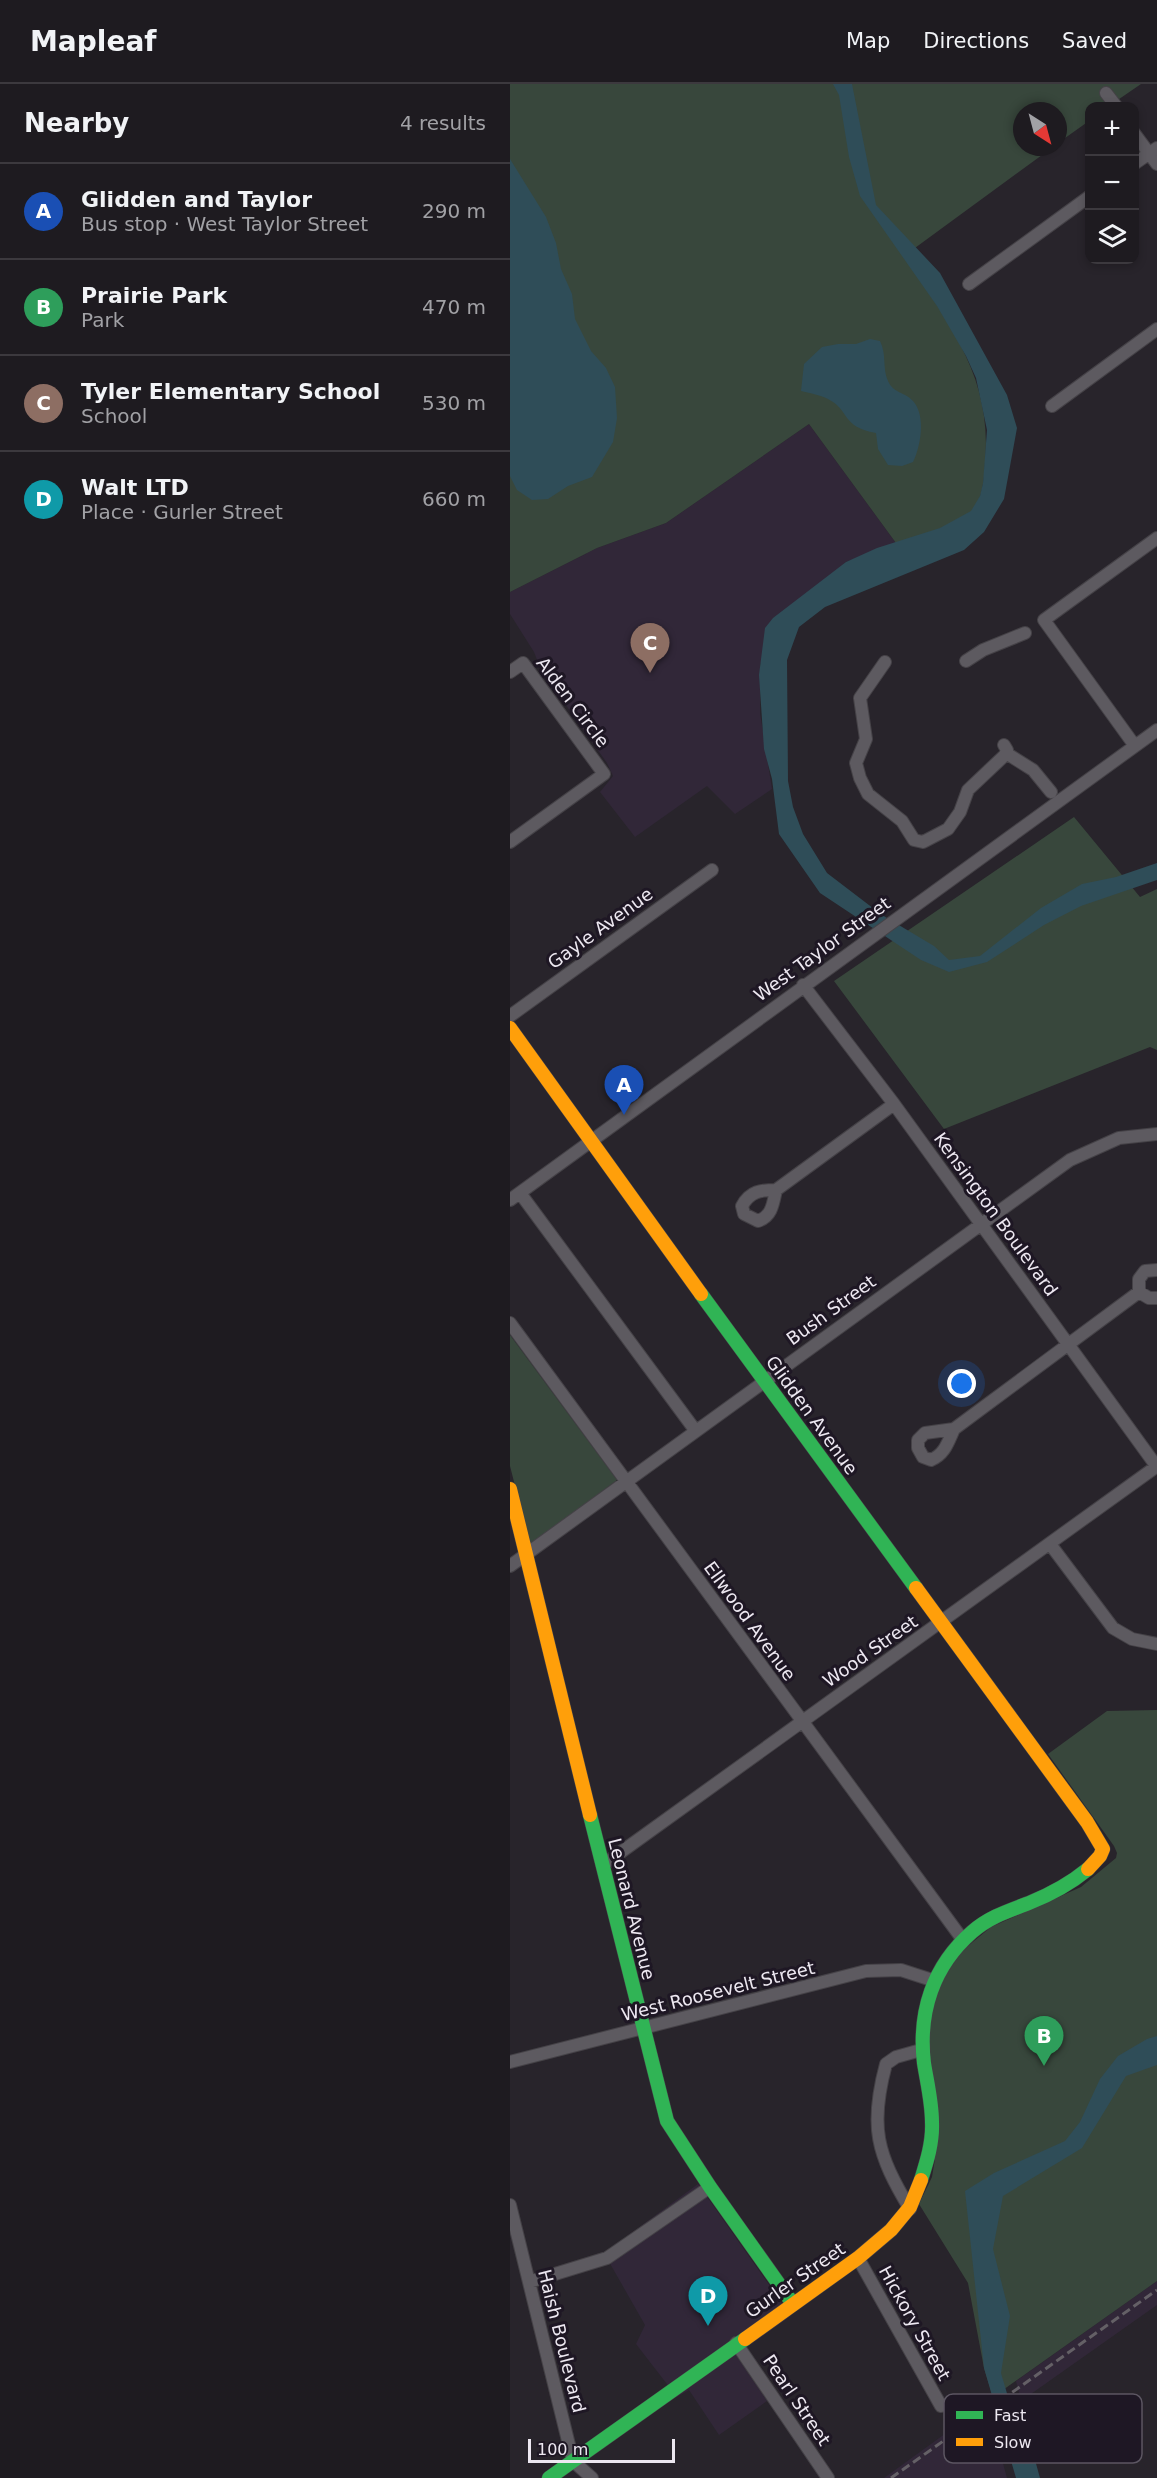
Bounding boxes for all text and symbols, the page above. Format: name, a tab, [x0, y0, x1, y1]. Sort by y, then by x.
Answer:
text: Mapleaf	[30, 25, 156, 58]
text: Map	[846, 29, 890, 53]
text: Directions	[923, 29, 1029, 53]
text: Saved	[1062, 29, 1127, 53]
north arrow	[1013, 102, 1067, 156]
map controls	[1085, 102, 1139, 264]
button: +	[1085, 102, 1139, 156]
text: Nearby	[24, 108, 129, 138]
text: 4 results	[400, 111, 486, 135]
button: −	[1085, 156, 1139, 210]
text: Glidden and Taylor	[81, 187, 312, 212]
text: A	[36, 199, 51, 223]
text: 290 m	[422, 199, 486, 223]
button: layers	[1085, 210, 1139, 264]
text: Bus stop · West Taylor Street	[81, 212, 368, 236]
text: Prairie Park	[81, 283, 227, 308]
text: B	[36, 295, 51, 319]
text: 470 m	[422, 295, 486, 319]
text: Park	[81, 308, 124, 332]
text: Tyler Elementary School	[81, 379, 380, 404]
text: C	[36, 391, 51, 415]
text: 530 m	[422, 391, 486, 415]
text: School	[81, 404, 147, 428]
text: Walt LTD	[81, 475, 189, 500]
text: D	[35, 487, 52, 511]
text: 660 m	[422, 487, 486, 511]
text: Place · Gurler Street	[81, 500, 283, 524]
pin: C	[630, 624, 670, 673]
street label: Alden Circle	[532, 653, 614, 751]
street label: Gayle Avenue	[544, 883, 656, 973]
street label: West Taylor Street	[750, 892, 894, 1006]
pin: A	[604, 1066, 644, 1115]
street label: Kensington Boulevard	[930, 1128, 1062, 1300]
street label: Bush Street	[782, 1271, 880, 1349]
street label: Glidden Avenue	[762, 1351, 862, 1479]
your location	[947, 1369, 976, 1398]
street label: Ellwood Avenue	[700, 1557, 800, 1685]
street label: Wood Street	[819, 1611, 921, 1691]
street label: Leonard Avenue	[604, 1836, 660, 1982]
street label: West Roosevelt Street	[619, 1957, 817, 2025]
pin: B	[1024, 2016, 1064, 2066]
street label: Gurler Street	[741, 2238, 849, 2322]
street label: Hickory Street	[875, 2262, 955, 2384]
street label: Haish Boulevard	[534, 2267, 590, 2415]
pin: D	[688, 2276, 728, 2326]
street label: Pearl Street	[759, 2351, 835, 2449]
legend	[944, 2394, 1142, 2463]
text: Fast	[994, 2406, 1026, 2425]
text: Slow	[994, 2433, 1031, 2452]
scale bar	[528, 2436, 675, 2464]
text: 100 m	[537, 2440, 588, 2459]

